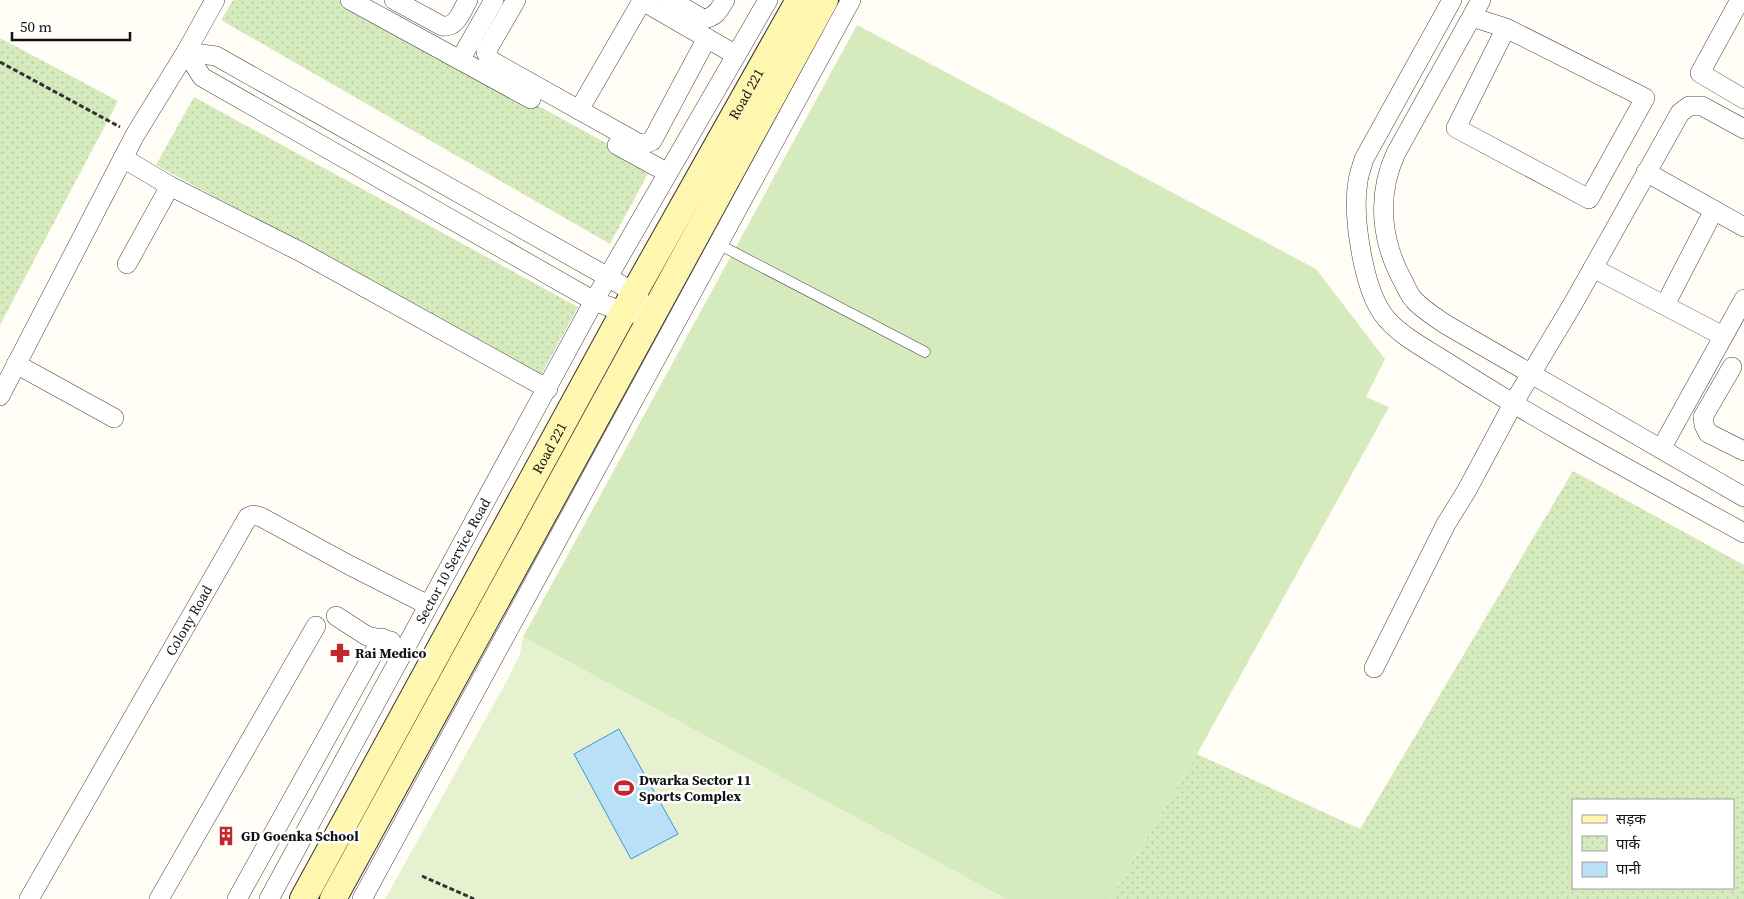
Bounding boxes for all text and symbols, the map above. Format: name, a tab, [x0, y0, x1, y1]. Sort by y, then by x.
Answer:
scale bar	[12, 10, 130, 42]
text: 50 m	[20, 16, 52, 37]
street label: Road 221	[724, 65, 769, 123]
street label: Road 221	[527, 419, 572, 477]
street label: Sector 10 Service Road	[411, 494, 495, 627]
street label: Colony Road	[160, 581, 217, 660]
pharmacy icon: Rai Medico	[329, 642, 351, 664]
place label: Rai Medico	[355, 643, 427, 663]
place label: Dwarka Sector 11 Sports Complex	[639, 770, 751, 806]
sports icon: Dwarka Sector 11 Sports Complex	[613, 777, 635, 799]
legend	[1572, 799, 1734, 889]
text: सड़क	[1616, 808, 1646, 829]
building icon: GD Goenka School	[215, 825, 237, 847]
place label: GD Goenka School	[241, 826, 359, 846]
text: पार्क	[1616, 833, 1640, 854]
text: पानी	[1616, 858, 1642, 879]

